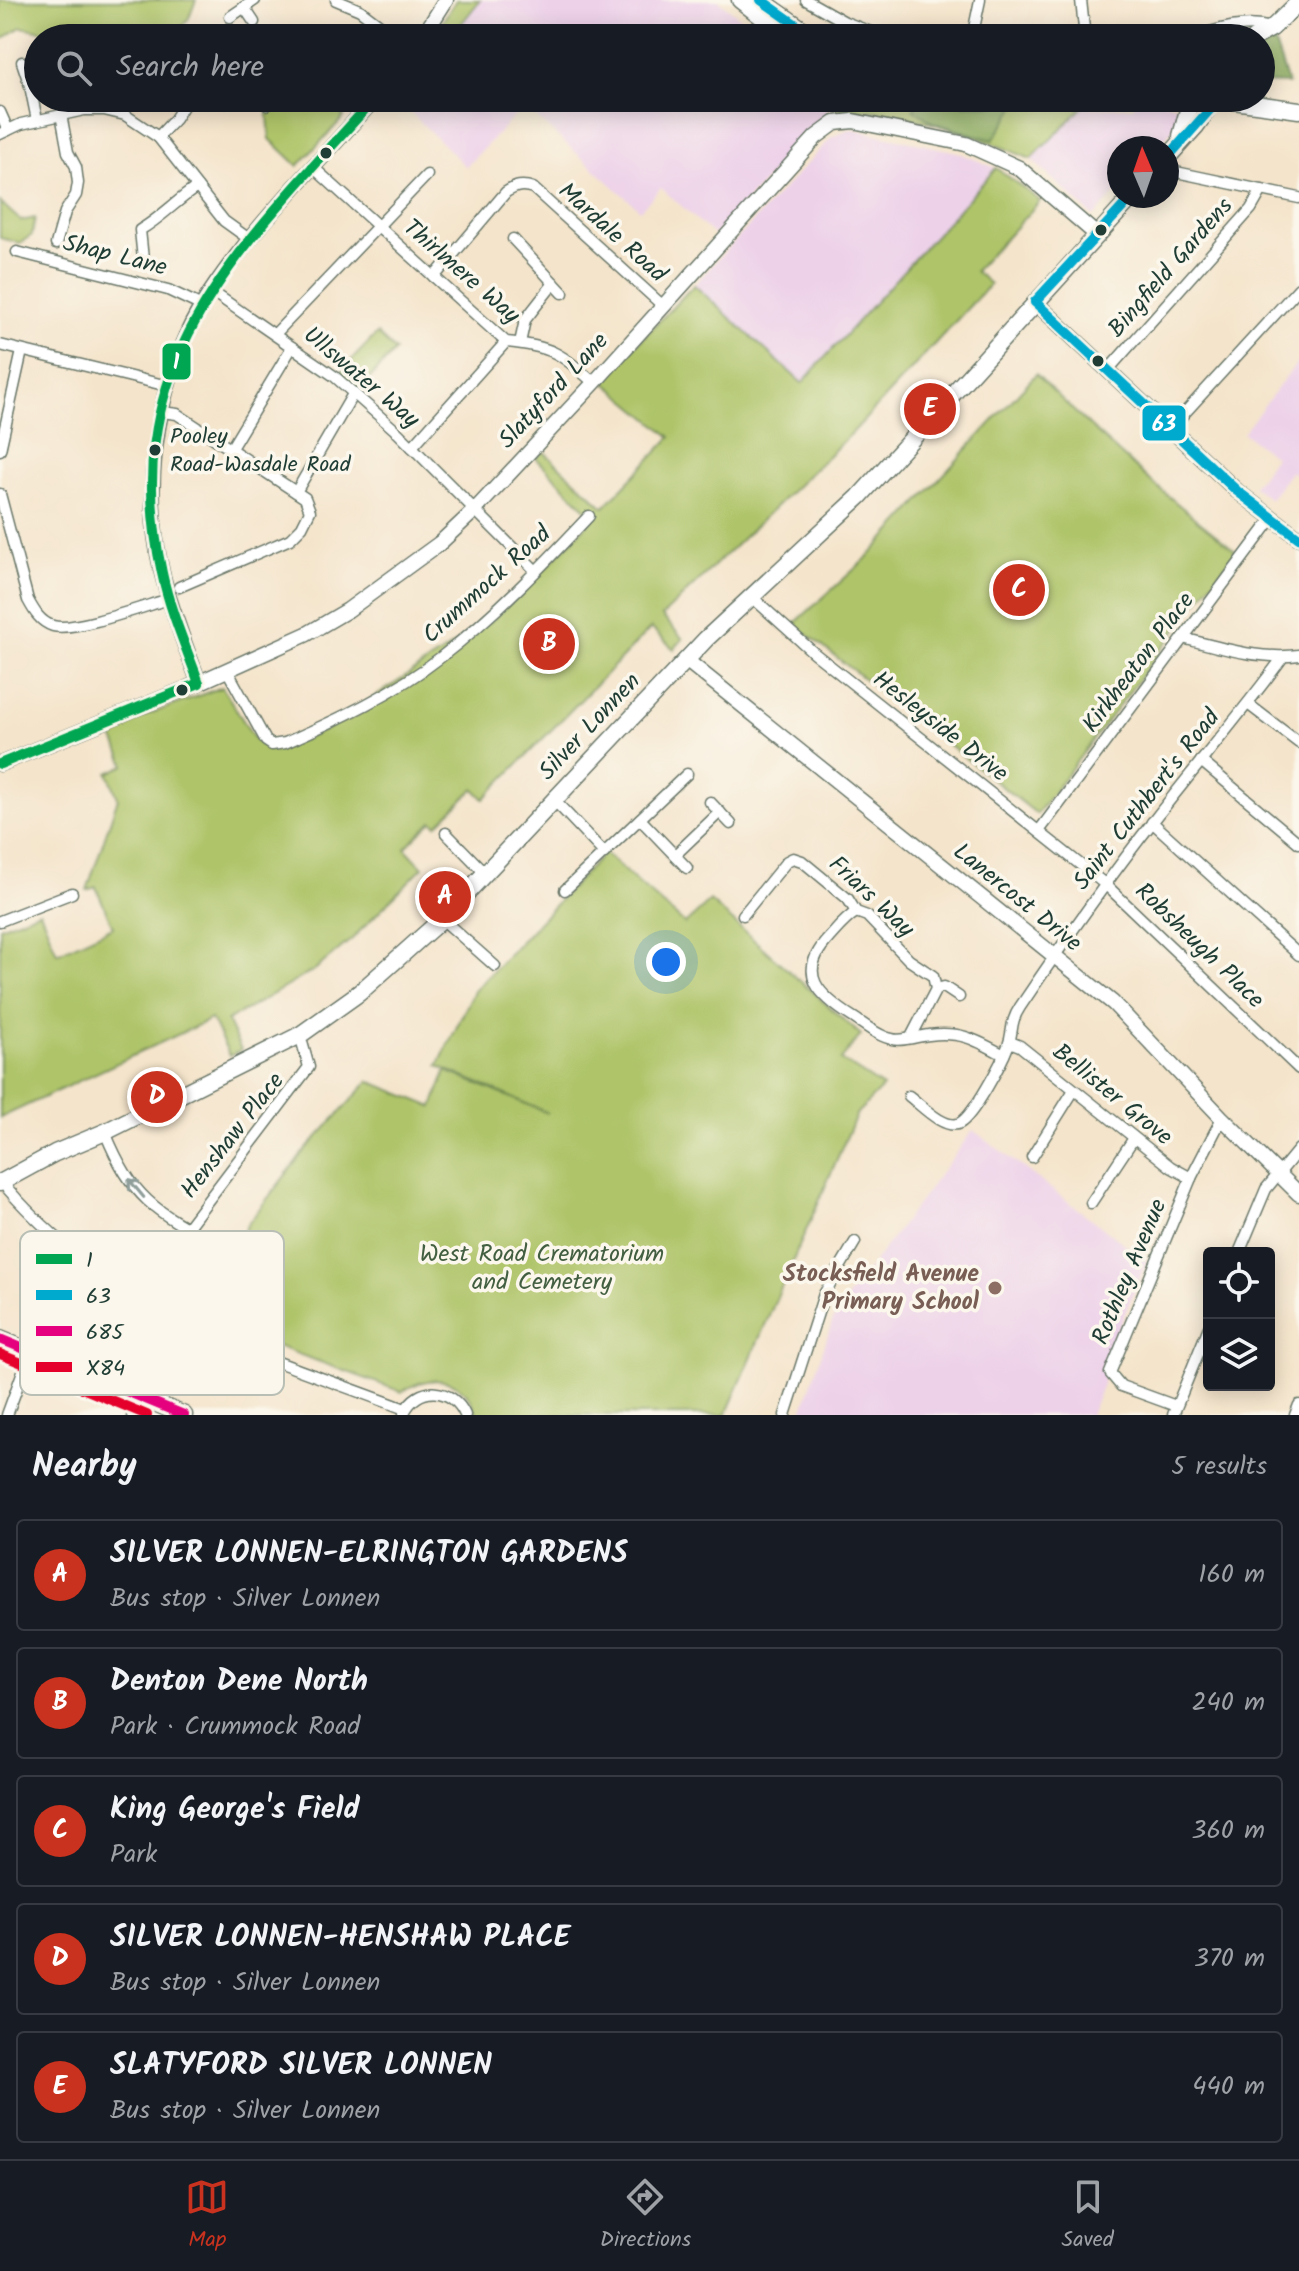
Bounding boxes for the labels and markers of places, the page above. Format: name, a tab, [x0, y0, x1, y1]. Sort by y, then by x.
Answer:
unlabelled marker	[318, 145, 334, 161]
unlabelled marker	[1093, 222, 1109, 238]
unlabelled marker	[1090, 353, 1106, 369]
pin: E	[904, 379, 956, 439]
place label: Pooley Road-Wasdale Road	[170, 420, 352, 483]
marker: Pooley Road-Wasdale Road	[147, 442, 163, 458]
pin: C	[993, 560, 1045, 620]
pin: B	[523, 614, 575, 674]
unlabelled marker	[174, 682, 190, 698]
pin: A	[419, 867, 471, 927]
pin: D	[131, 1067, 183, 1127]
place label: Stocksfield Avenue Primary School	[783, 1255, 980, 1322]
marker: Stocksfield Avenue Primary School	[986, 1279, 1004, 1297]

